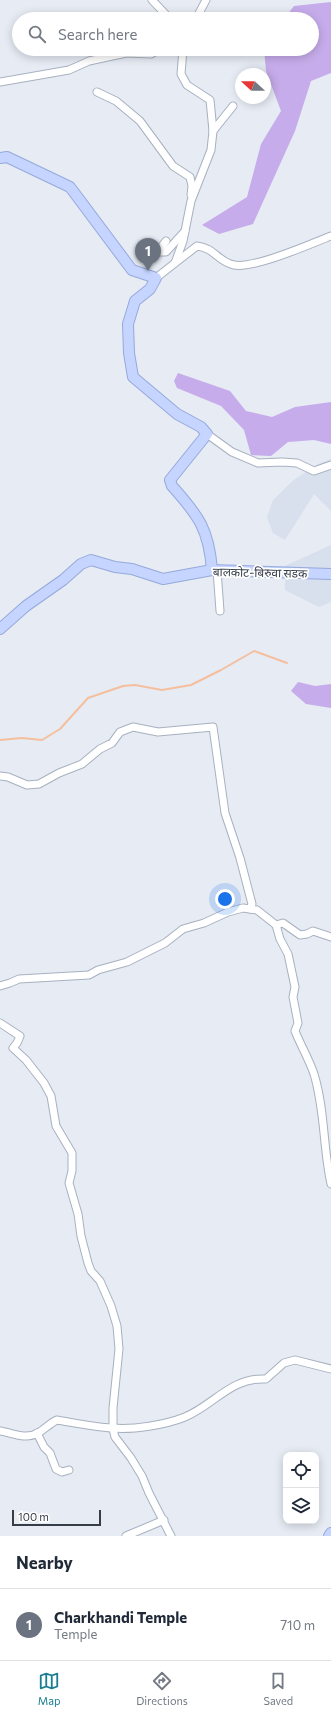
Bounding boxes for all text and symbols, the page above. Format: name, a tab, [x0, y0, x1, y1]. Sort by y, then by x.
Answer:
search box	[12, 12, 319, 56]
icon: search	[26, 23, 48, 45]
text: Search here	[58, 25, 137, 43]
north arrow	[235, 68, 271, 104]
pin: 1	[135, 238, 161, 271]
street label: बालकोट-बिरुवा सडक	[213, 564, 308, 580]
your location	[215, 889, 235, 909]
map controls	[283, 1452, 319, 1524]
button: locate	[283, 1452, 319, 1488]
button: layers	[283, 1488, 319, 1524]
scale bar	[12, 1508, 101, 1527]
text: 100 m	[18, 1510, 49, 1523]
text: Nearby	[16, 1552, 73, 1573]
text: Charkhandi Temple	[54, 1608, 187, 1626]
text: 1	[26, 1617, 32, 1633]
text: 710 m	[280, 1617, 315, 1633]
text: Temple	[54, 1626, 97, 1642]
tab: Map	[38, 1670, 61, 1707]
tab: Directions	[136, 1670, 188, 1707]
tab: Saved	[263, 1670, 293, 1707]

